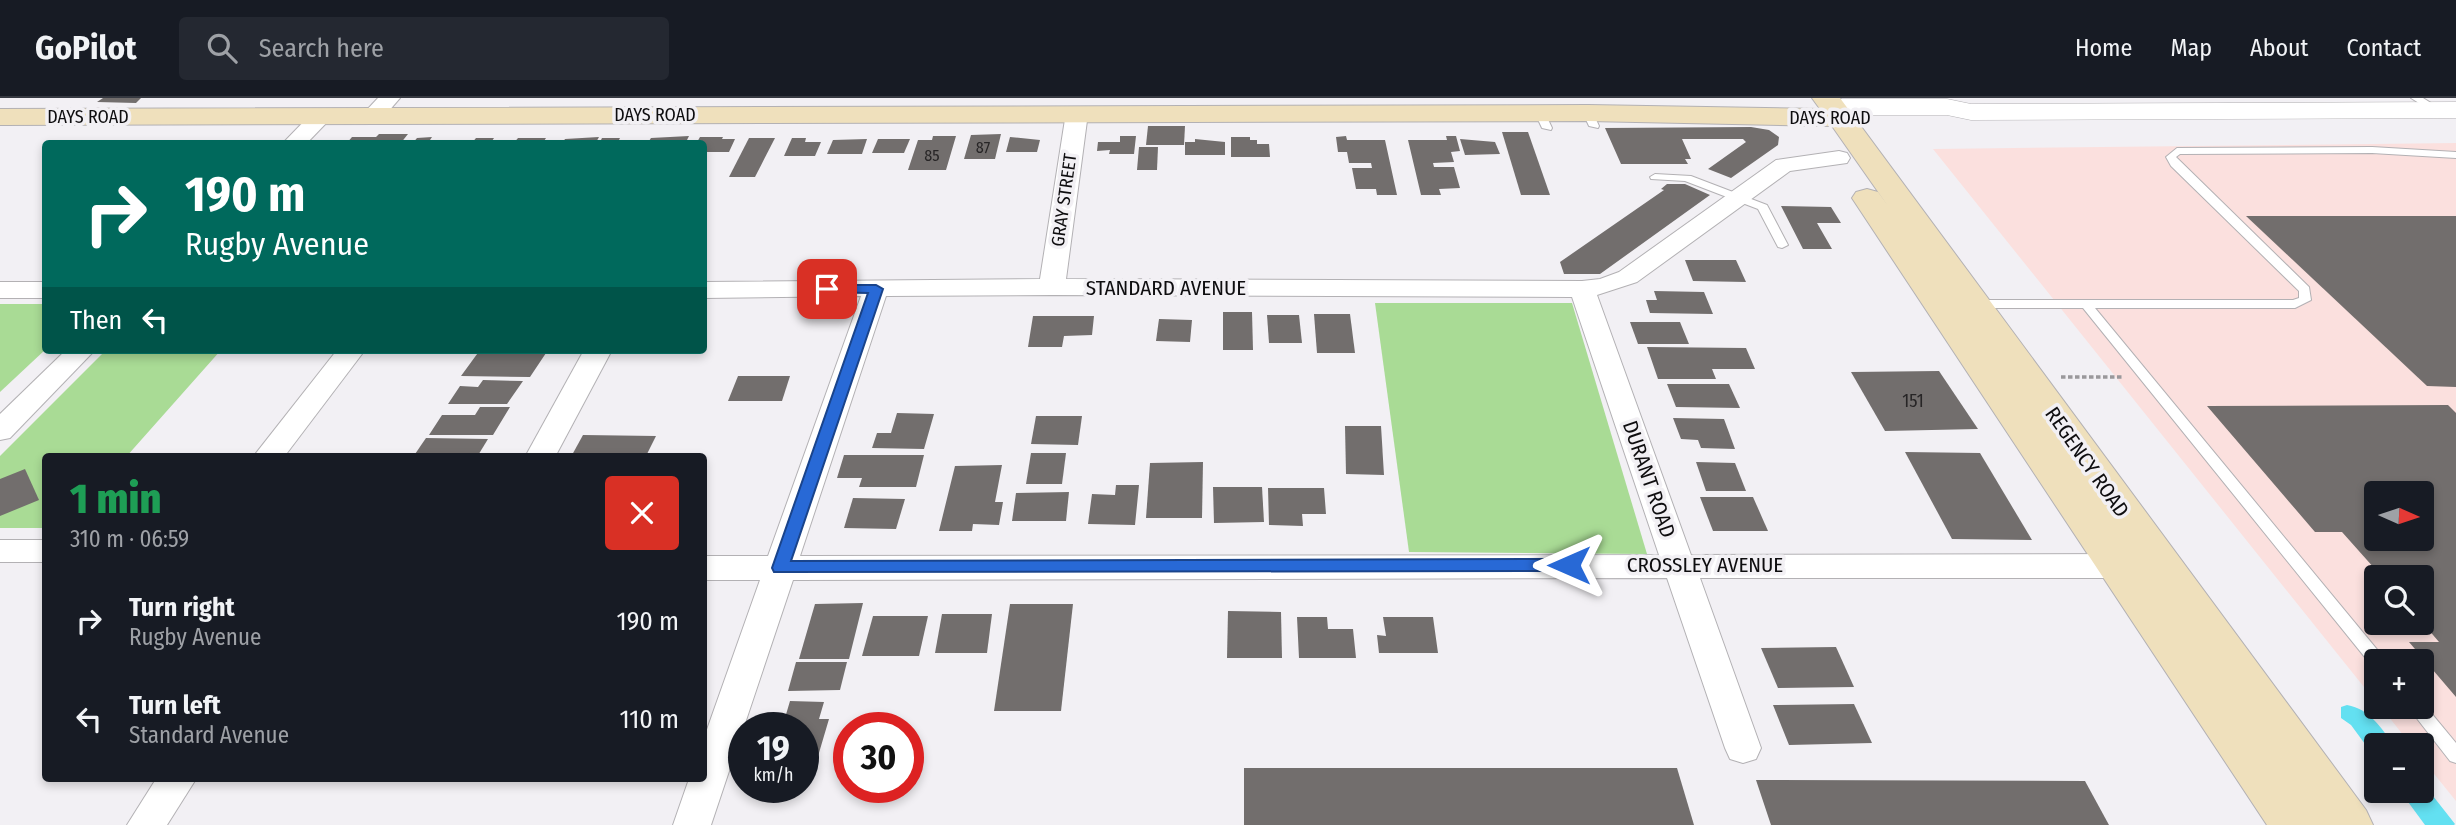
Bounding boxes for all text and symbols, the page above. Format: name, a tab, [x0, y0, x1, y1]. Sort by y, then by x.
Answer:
search box	[179, 17, 669, 80]
text: GoPilot	[35, 28, 137, 68]
icon: search	[203, 29, 241, 67]
text: Search here	[259, 33, 384, 64]
text: Home	[2075, 34, 2132, 62]
text: Map	[2170, 34, 2212, 62]
text: About	[2250, 34, 2308, 62]
text: Contact	[2346, 34, 2421, 62]
street label: DAYS ROAD	[614, 104, 696, 126]
street label: DAYS ROAD	[47, 106, 129, 128]
street label: DAYS ROAD	[1789, 107, 1871, 129]
house number: 87	[976, 138, 991, 157]
house number: 85	[924, 146, 940, 165]
street label: GRAY STREET	[1047, 151, 1082, 248]
text: 190 m	[185, 165, 305, 224]
icon: right	[70, 168, 161, 259]
text: Rugby Avenue	[185, 225, 369, 263]
pin	[797, 259, 857, 319]
icon: arrive	[808, 270, 846, 308]
street label: STANDARD AVENUE	[1086, 275, 1246, 301]
icon: left	[136, 301, 174, 339]
text: Then	[70, 305, 122, 336]
house number: 151	[1902, 390, 1924, 412]
street label: REGENCY ROAD	[2039, 402, 2135, 522]
street label: DURANT ROAD	[1617, 417, 1681, 541]
text: 1 min	[70, 474, 161, 524]
button: close	[605, 476, 679, 550]
north arrow	[2364, 481, 2434, 551]
map controls	[2364, 481, 2434, 803]
text: 310 m · 06:59	[70, 525, 189, 553]
position arrow	[1532, 528, 1606, 602]
street label: CROSSLEY AVENUE	[1627, 552, 1783, 578]
button: search	[2364, 565, 2434, 635]
text: Turn right	[129, 592, 235, 623]
icon: right	[70, 602, 108, 640]
text: 190 m	[617, 606, 679, 637]
text: Rugby Avenue	[129, 623, 261, 651]
button: +	[2364, 649, 2434, 719]
text: Turn left	[129, 690, 221, 721]
icon: left	[70, 700, 108, 738]
text: 110 m	[619, 704, 679, 735]
speed limit sign: 30	[833, 712, 924, 803]
text: Standard Avenue	[129, 721, 289, 749]
text: 19	[757, 727, 790, 769]
button: −	[2364, 733, 2434, 803]
text: km/h	[753, 764, 794, 786]

